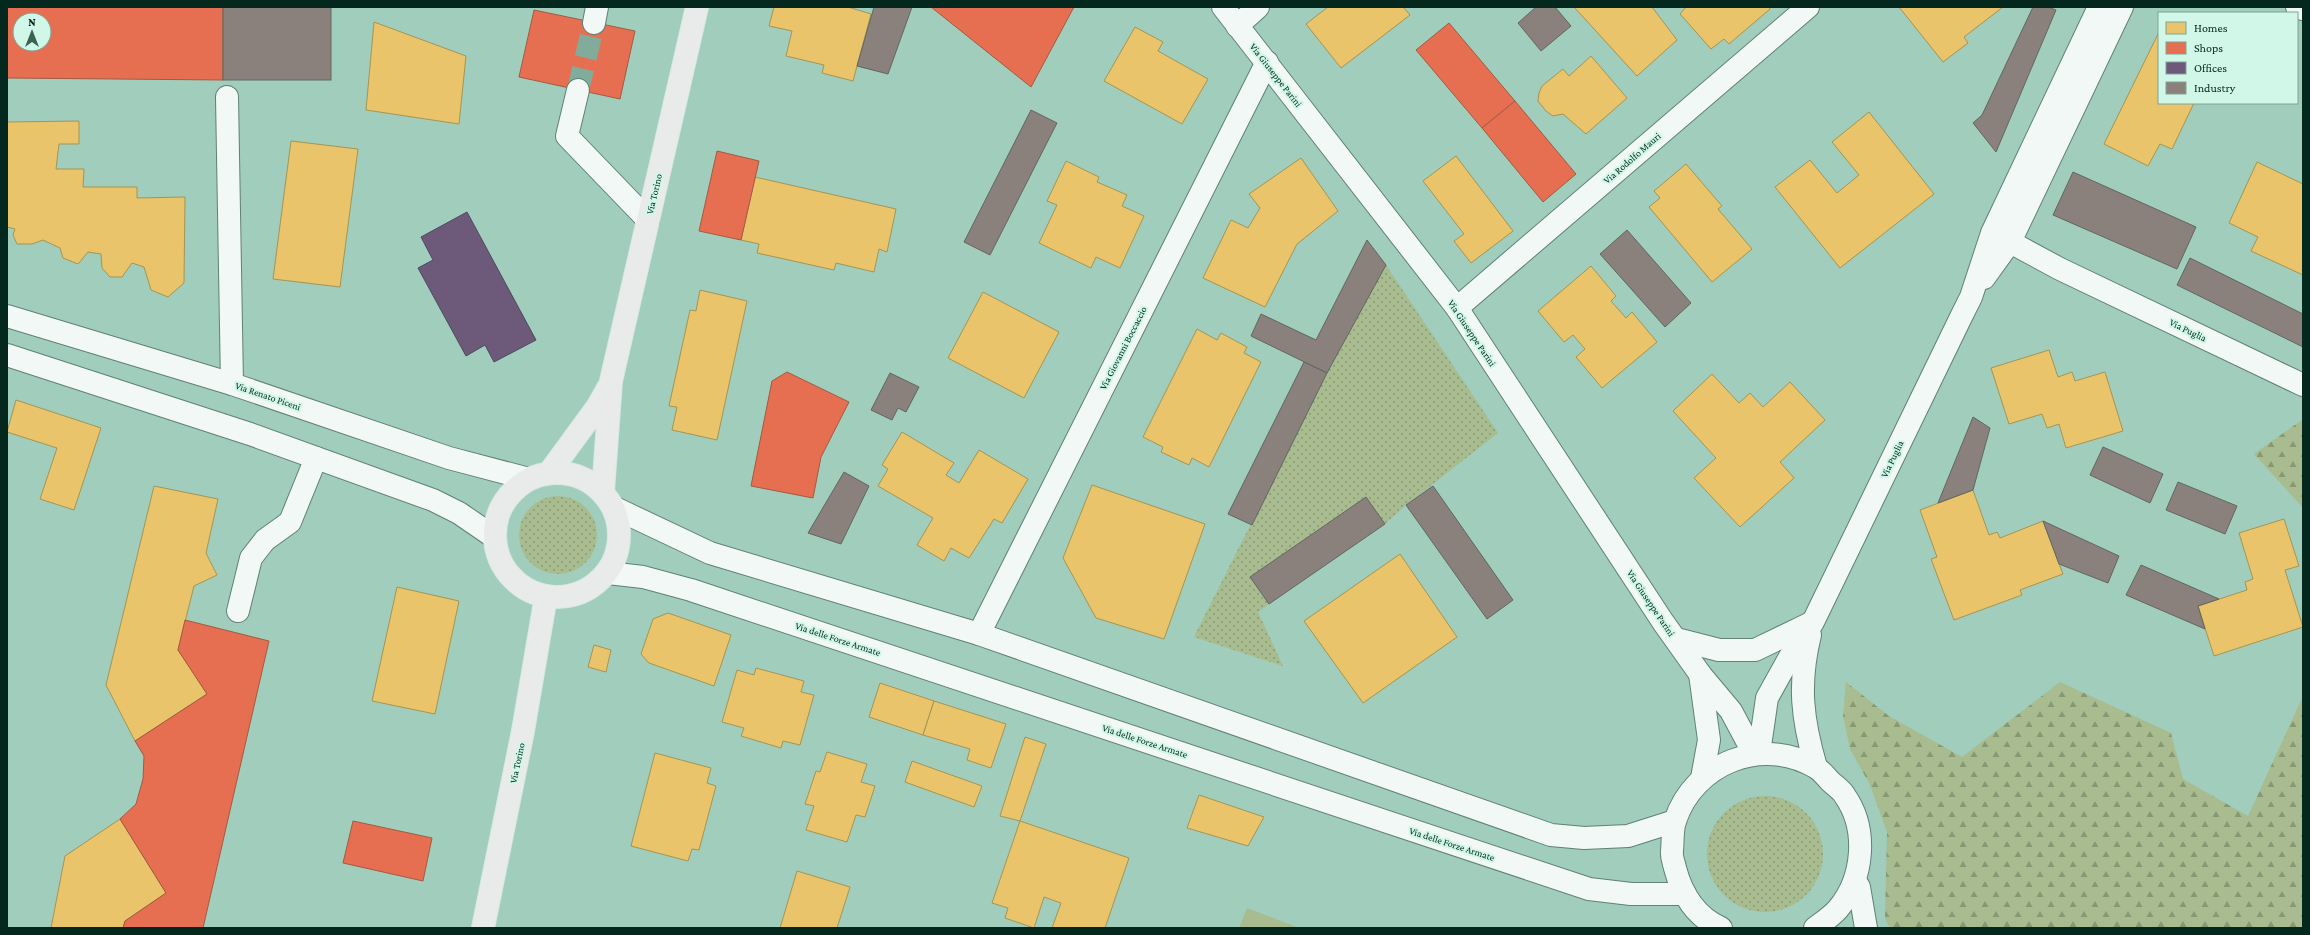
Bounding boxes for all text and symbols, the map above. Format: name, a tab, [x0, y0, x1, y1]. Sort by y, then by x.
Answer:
north arrow	[12, 12, 52, 52]
legend	[2158, 12, 2298, 104]
text: N	[28, 16, 36, 28]
text: Homes	[2194, 21, 2228, 35]
street label: Via Giuseppe Parini	[1248, 41, 1304, 109]
text: Shops	[2194, 41, 2223, 55]
text: Offices	[2194, 61, 2227, 75]
text: Industry	[2194, 81, 2236, 95]
street label: Via Rodolfo Mauri	[1601, 130, 1663, 186]
street label: Via Torino	[644, 173, 664, 215]
street label: Via Giuseppe Parini	[1446, 298, 1498, 369]
street label: Via Giovanni Boccaccio	[1097, 304, 1149, 392]
street label: Via Puglia	[2168, 316, 2209, 344]
street label: Via Renato Piceni	[234, 380, 303, 413]
street label: Via Puglia	[1878, 438, 1906, 479]
street label: Via Giuseppe Parini	[1625, 568, 1677, 639]
street label: Via delle Forze Armate	[794, 620, 883, 658]
street label: Via delle Forze Armate	[1101, 722, 1190, 760]
street label: Via Torino	[507, 742, 527, 784]
street label: Via delle Forze Armate	[1408, 825, 1497, 863]

